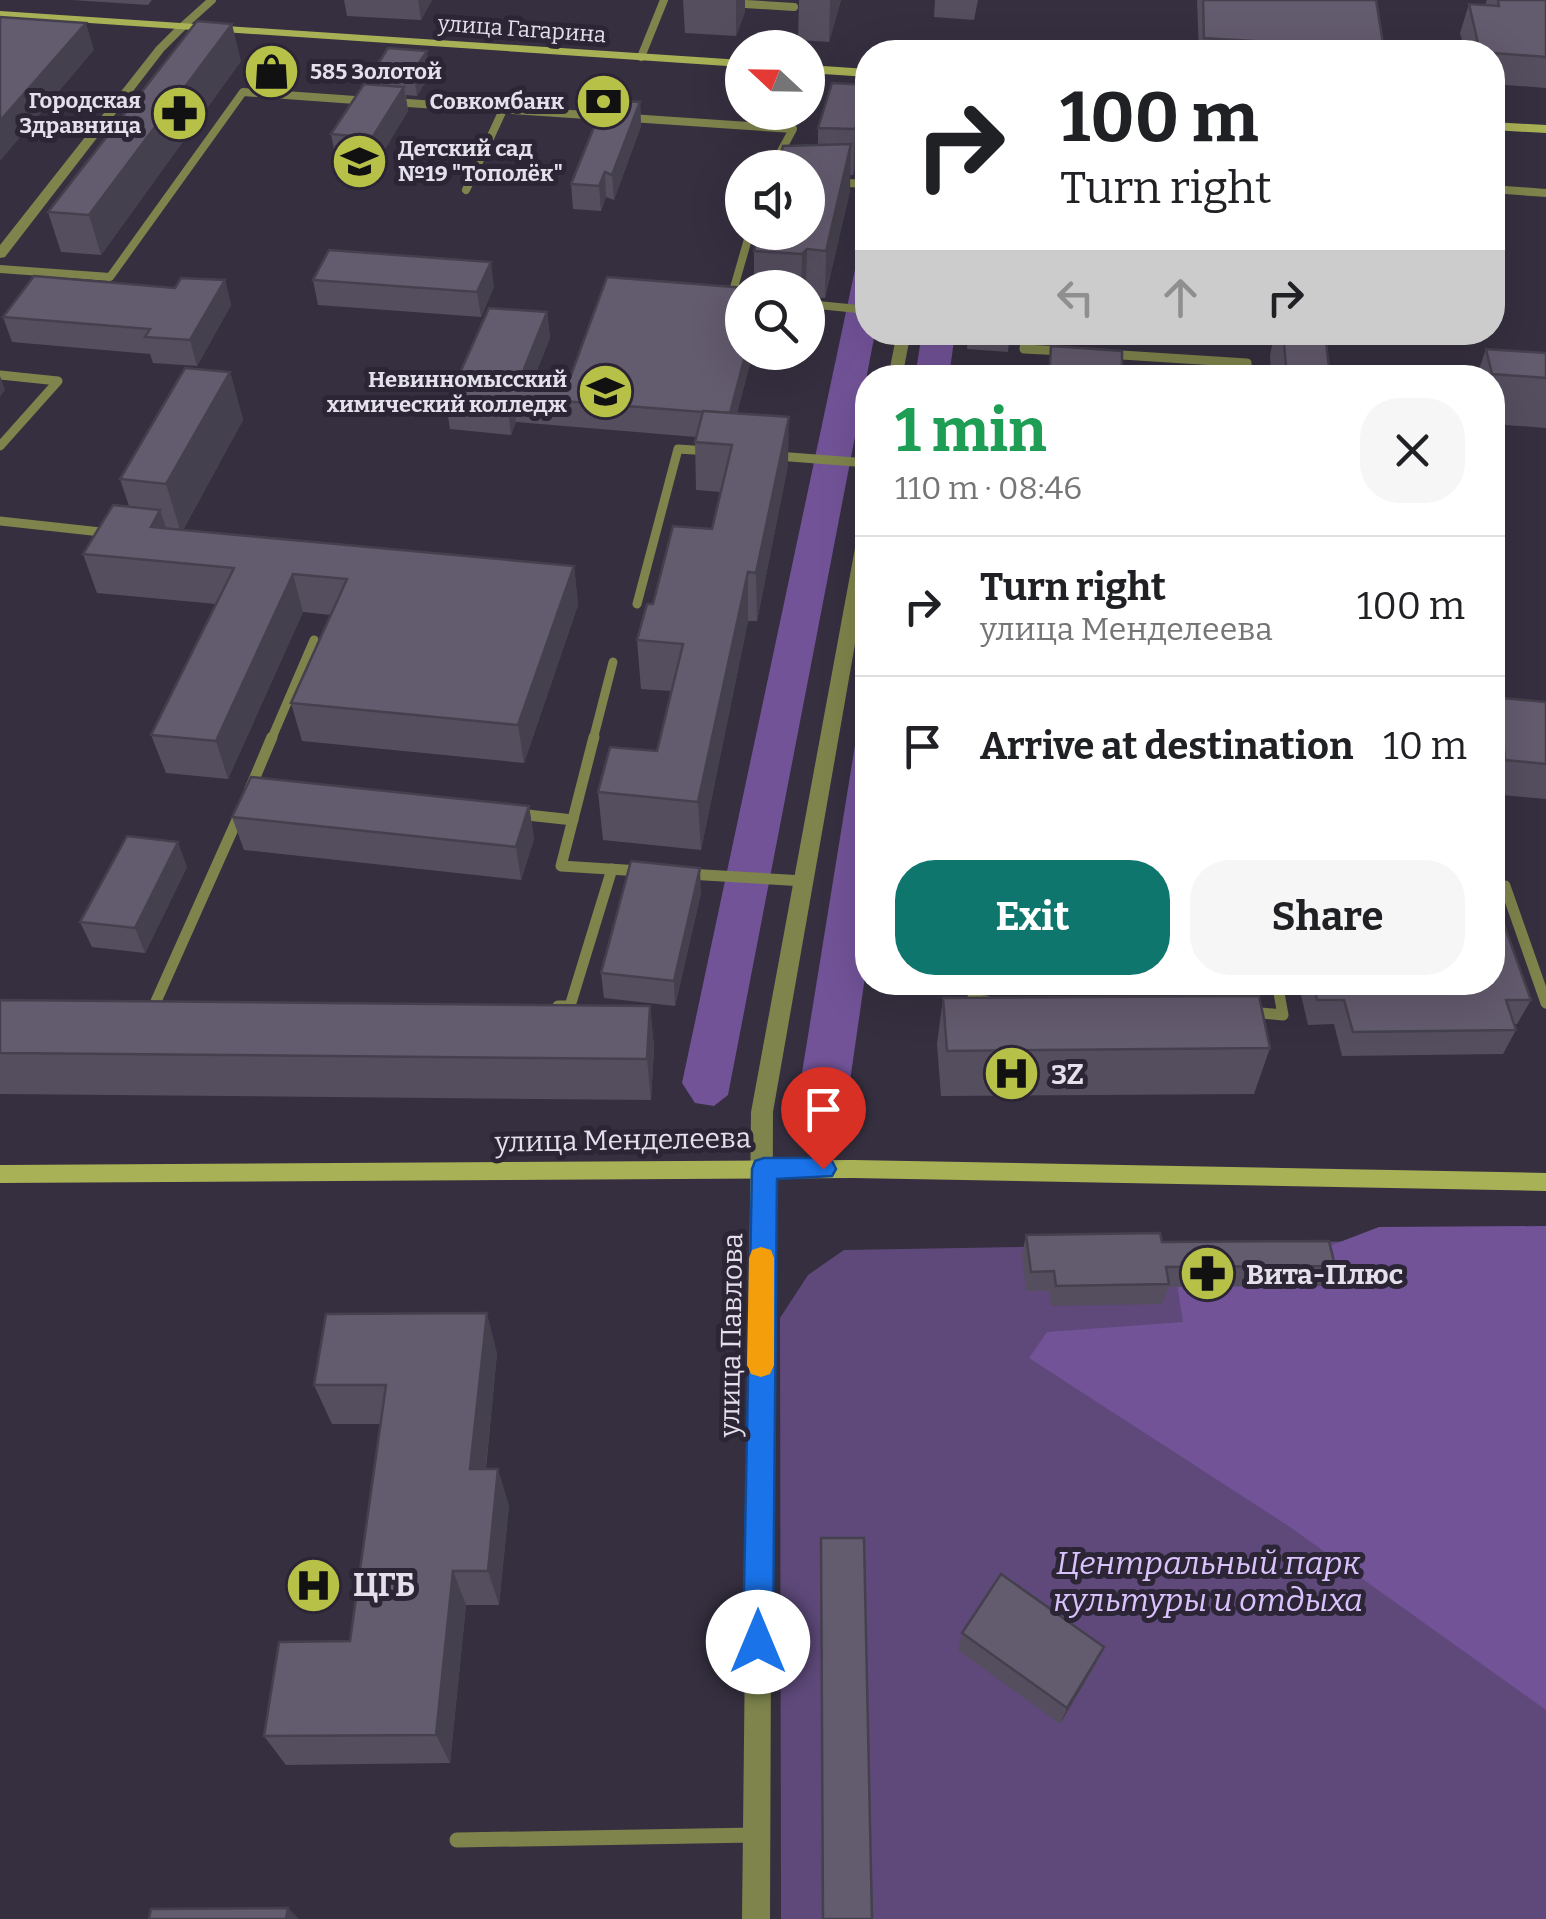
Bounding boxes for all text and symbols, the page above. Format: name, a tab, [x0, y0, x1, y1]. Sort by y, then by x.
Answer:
street label: улица Гагарина	[436, 10, 607, 48]
north arrow	[725, 30, 825, 130]
map controls	[725, 30, 825, 370]
shop icon: 585 Золотой	[241, 41, 301, 101]
place label: 585 Золотой	[310, 58, 442, 85]
bank icon: Совкомбанк	[573, 71, 633, 131]
text: 100 m	[1060, 76, 1259, 160]
icon: right	[895, 80, 1025, 210]
pharmacy icon: Городская Здравница	[150, 83, 210, 143]
place label: Городская Здравница	[19, 87, 142, 139]
place label: Совкомбанк	[430, 88, 565, 115]
school or university icon: Детский сад №19 "Тополёк"	[329, 131, 389, 191]
place label: Детский сад №19 "Тополёк"	[398, 135, 563, 187]
button: sound	[725, 150, 825, 250]
text: Turn right	[1060, 161, 1272, 215]
button: search	[725, 270, 825, 370]
icon: left	[1048, 270, 1103, 325]
icon: ahead	[1153, 270, 1208, 325]
icon: right	[1258, 270, 1313, 325]
school or university icon: Невинномысский химический колледж	[576, 362, 636, 422]
place label: Невинномысский химический колледж	[327, 366, 567, 418]
text: 1 min	[895, 395, 1047, 467]
button: close	[1360, 398, 1465, 503]
text: 110 m · 08:46	[895, 469, 1082, 507]
text: Turn right	[980, 564, 1166, 610]
icon: right	[895, 579, 950, 634]
text: 100 m	[1357, 583, 1465, 629]
text: улица Менделеева	[980, 610, 1273, 648]
icon: arrive	[895, 719, 950, 774]
text: Arrive at destination	[980, 723, 1353, 769]
text: 10 m	[1383, 723, 1467, 769]
button: Exit	[895, 860, 1170, 975]
button: Share	[1190, 860, 1465, 975]
hospital icon: 3Z	[982, 1044, 1042, 1104]
place label: 3Z	[1051, 1058, 1084, 1091]
pin	[781, 1067, 866, 1170]
icon: arrive	[796, 1082, 851, 1137]
street label: улица Менделеева	[494, 1121, 751, 1159]
street label: улица Павлова	[713, 1233, 749, 1438]
pharmacy icon: Вита-Плюс	[1177, 1244, 1237, 1304]
place label: Вита-Плюс	[1246, 1258, 1403, 1291]
park label: Центральный парк культуры и отдыха	[1053, 1544, 1363, 1619]
hospital icon: ЦГБ	[284, 1555, 344, 1615]
place label: ЦГБ	[353, 1566, 415, 1604]
position arrow	[706, 1590, 810, 1694]

